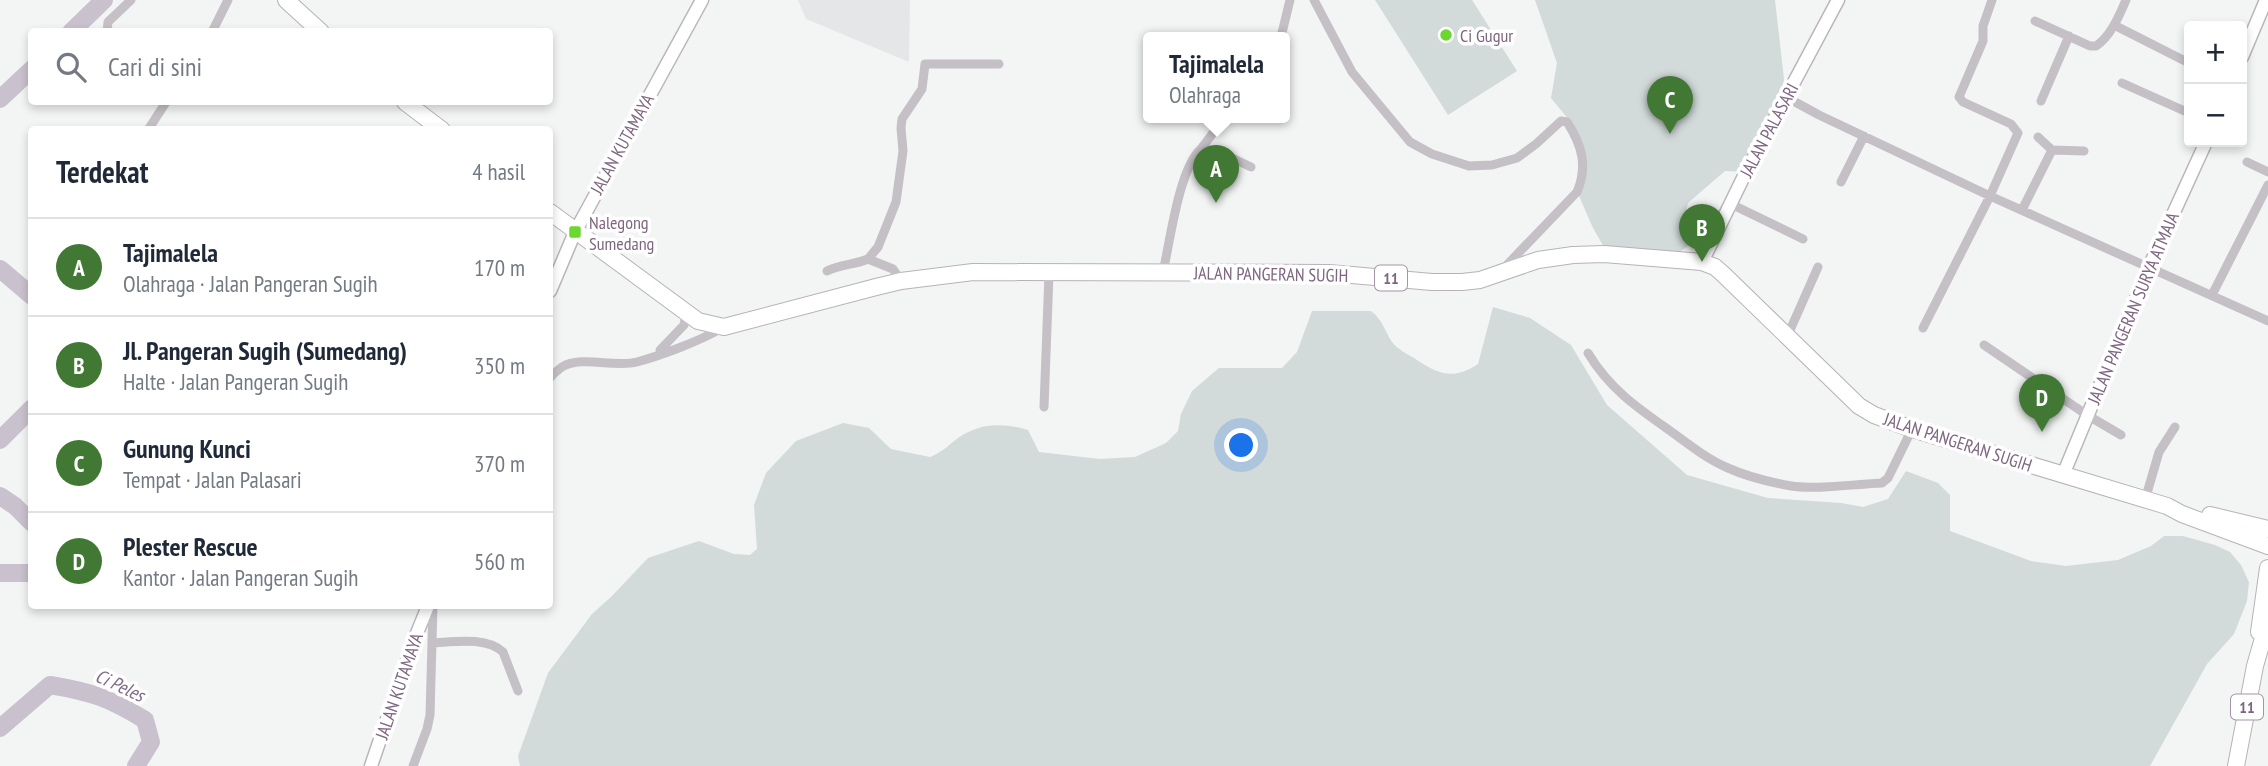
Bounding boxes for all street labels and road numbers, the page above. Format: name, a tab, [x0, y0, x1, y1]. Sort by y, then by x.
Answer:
street label: JALAN PALASARI	[1734, 79, 1803, 182]
street label: JALAN KUTAMAYA	[585, 90, 659, 199]
street label: JALAN PANGERAN SURYA ATMAJA	[2082, 208, 2184, 408]
street label: JALAN PANGERAN SUGIH	[1193, 261, 1348, 287]
road number: 11	[1375, 266, 1407, 290]
street label: JALAN PANGERAN SUGIH	[1880, 407, 2035, 477]
street label: JALAN KUTAMAYA	[370, 629, 428, 743]
road number: 11	[2231, 694, 2263, 720]

